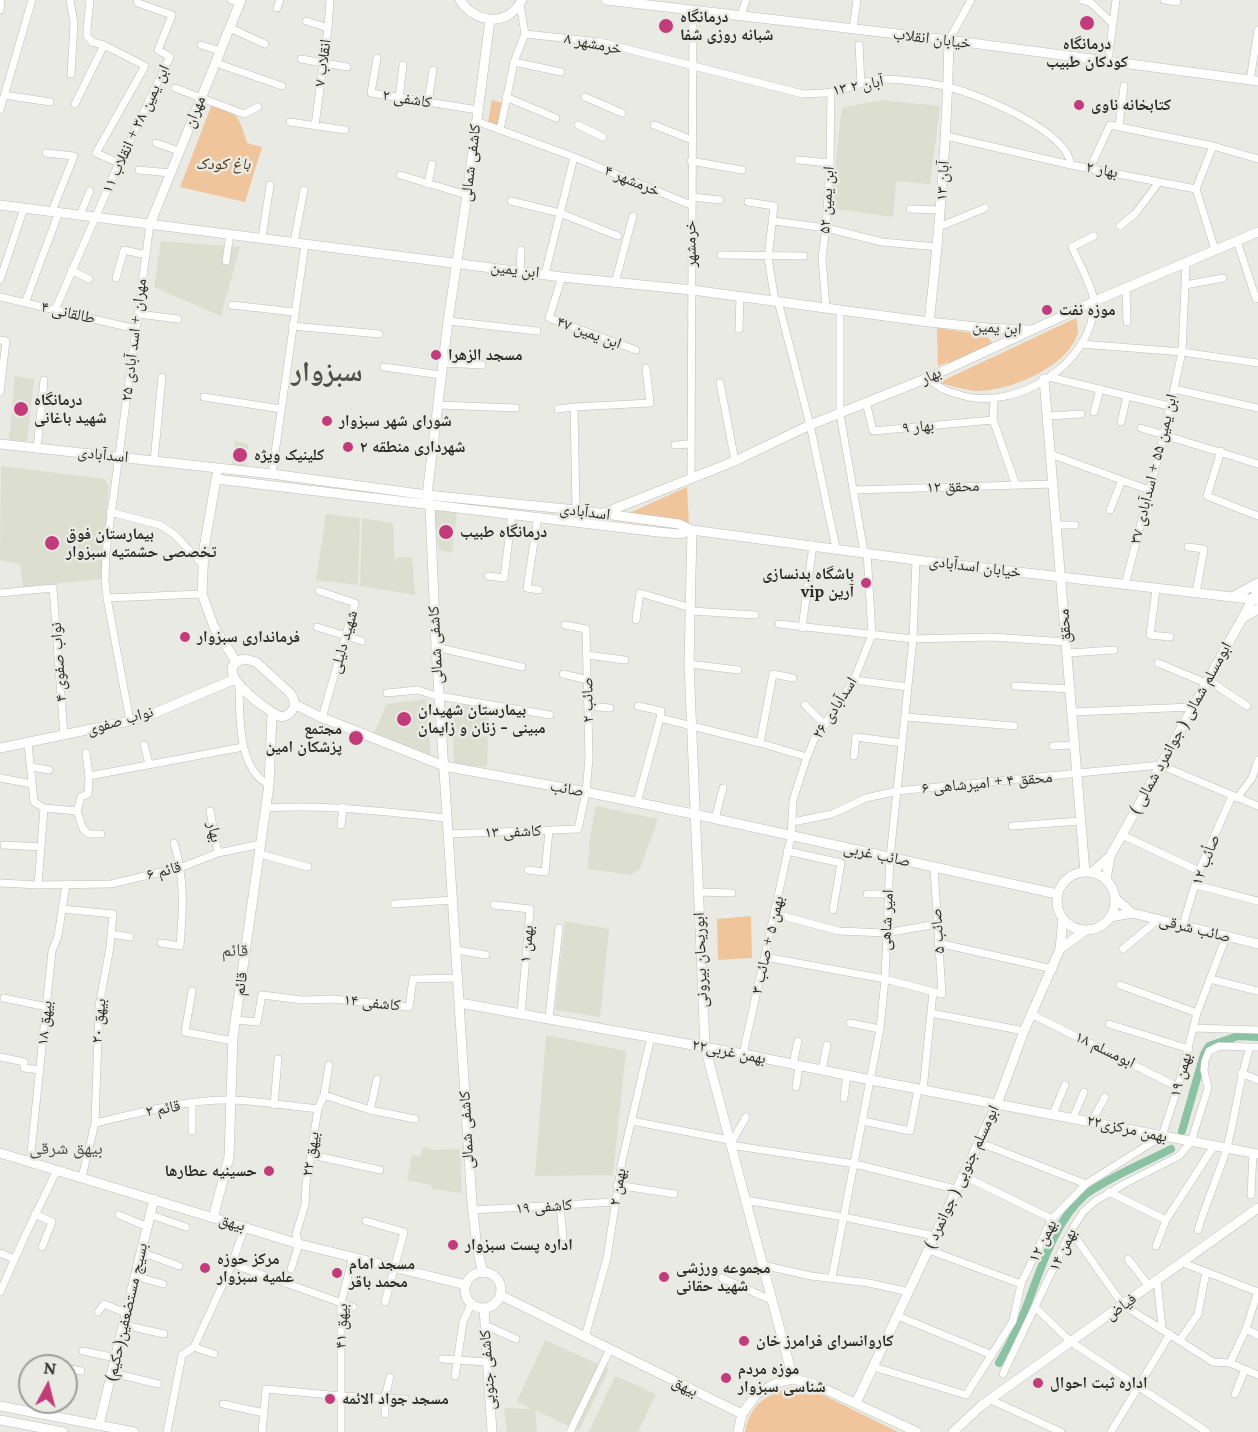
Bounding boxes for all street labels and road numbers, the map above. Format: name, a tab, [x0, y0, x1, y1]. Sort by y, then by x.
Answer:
street label: خیابان انقلاب	[892, 25, 972, 53]
street label: خرمشهر ۸	[562, 29, 624, 59]
street label: انقلاب ۷	[310, 38, 336, 88]
street label: ابن یمین ۳۸ + انقلاب ۱۱	[98, 62, 174, 196]
street label: ۱۳ آبان ۲	[831, 72, 885, 100]
street label: کاشفی ۲	[381, 86, 433, 112]
street label: مهران	[180, 93, 210, 131]
street label: کاشفی شمالی	[457, 123, 485, 203]
street label: بهار ۲	[1084, 158, 1120, 182]
street label: ۱۳ آبان	[932, 160, 954, 202]
street label: خرمشهر ۴	[601, 161, 663, 201]
street label: ابن یمین ۵۲	[815, 166, 839, 234]
street label: خرمشهر	[681, 220, 701, 268]
street label: ابن یمین	[490, 257, 540, 283]
street label: مهران + اسد آبادی ۲۵	[117, 278, 151, 402]
street label: طالقانی ۴	[39, 297, 97, 329]
street label: ابن یمین ۴۷	[554, 312, 624, 354]
street label: ابن یمین	[972, 317, 1022, 339]
street label: بهار	[918, 363, 944, 389]
street label: ابن یمین ۵۵ + اسدآبادی ۳۷	[1126, 392, 1182, 546]
street label: بهار ۹	[901, 416, 935, 438]
street label: اسدآبادی	[77, 443, 129, 467]
street label: محقق ۱۲	[926, 476, 980, 498]
street label: اسدآبادی	[559, 499, 611, 525]
street label: خیابان اسدآبادی	[928, 552, 1022, 582]
street label: کاشفی شمالی	[424, 605, 448, 685]
street label: شهید دلیلی	[326, 608, 362, 676]
street label: محقق	[1054, 608, 1076, 644]
street label: نواب صفوی ۴	[47, 622, 71, 702]
street label: ابومسلم شمالی ( جوانمرد شمالی )	[1126, 639, 1236, 817]
street label: اسدآبادی ۲۶	[809, 674, 861, 742]
street label: صائب ۲	[578, 677, 598, 723]
street label: نواب صفوی	[84, 702, 156, 740]
street label: محقق ۴ + امیرشاهی ۶	[921, 768, 1053, 798]
street label: صائب	[549, 777, 585, 801]
street label: بهار	[203, 820, 225, 844]
street label: کاشفی ۱۳	[484, 821, 542, 843]
street label: صأئب ۱۲	[1188, 832, 1224, 888]
street label: صائب غربی	[842, 839, 912, 871]
street label: قائم ۶	[145, 857, 183, 885]
street label: امیر شاهی	[876, 889, 898, 951]
street label: بهمن ۵ + صائب ۳	[747, 894, 789, 996]
street label: صائب ۵	[927, 908, 949, 954]
street label: صائب شرقی	[1157, 911, 1233, 947]
street label: ابوریحان بیرونی	[690, 912, 712, 1008]
street label: بهمن ۱	[516, 924, 538, 964]
street label: قائم	[230, 971, 252, 997]
street label: کاشفی ۱۴	[343, 990, 401, 1016]
street label: بیهق ۲۰	[87, 998, 111, 1044]
street label: بیهق ۱۸	[33, 1000, 57, 1046]
street label: ابومسلم ۱۸	[1072, 1027, 1138, 1073]
street label: ۲۲بهمن غربی	[690, 1035, 768, 1069]
street label: بهمن ۱۹	[1166, 1051, 1196, 1099]
street label: کاشفی شمالی	[455, 1090, 479, 1170]
street label: قائم ۲	[144, 1096, 182, 1122]
street label: ابومسلم جنوبی ( جوانمرد )	[920, 1102, 1004, 1252]
street label: ۲۲بهمن مرکزی	[1085, 1111, 1169, 1147]
street label: بیهق ۲۲	[298, 1130, 324, 1178]
street label: بهمن ۲	[605, 1167, 631, 1207]
street label: کاشفی ۱۹	[515, 1195, 573, 1219]
street label: بیهق	[217, 1210, 247, 1236]
street label: بهمن ۱۲	[1024, 1217, 1062, 1265]
street label: بهمن ۱۴	[1045, 1226, 1081, 1274]
street label: بسیج مستضعفین(حکیم)	[102, 1241, 152, 1383]
street label: فیاض	[1102, 1289, 1140, 1325]
street label: بیهق ۴۱	[332, 1303, 352, 1349]
street label: کاشفی جنوبی	[476, 1329, 500, 1411]
street label: بیهق	[669, 1372, 701, 1402]

